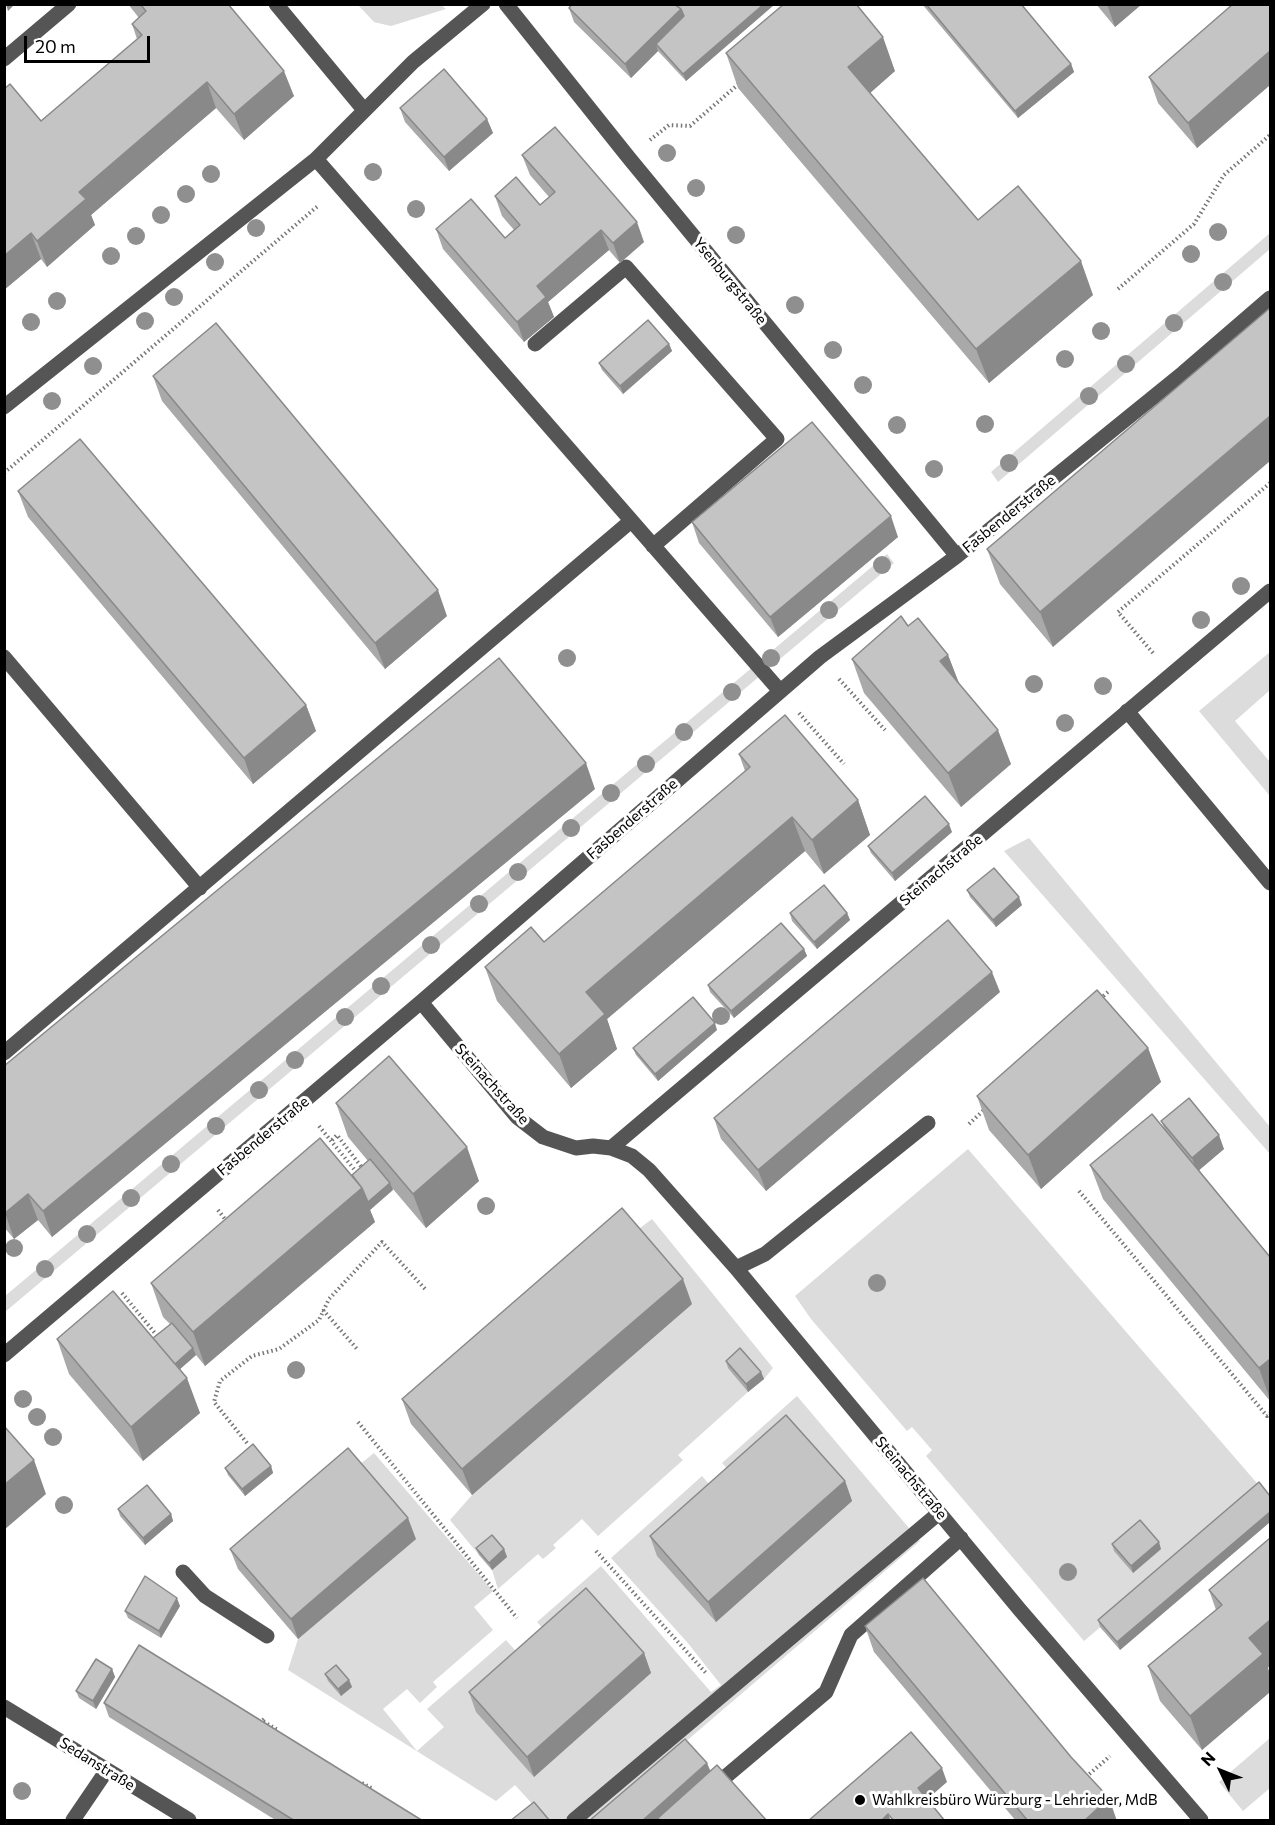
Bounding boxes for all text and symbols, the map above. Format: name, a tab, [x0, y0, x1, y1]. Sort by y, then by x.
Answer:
scale bar	[27, 24, 153, 62]
text: 20 m	[35, 35, 76, 57]
street label: Ysenburgstraße	[689, 234, 771, 328]
street label: Fasbenderstraße	[959, 471, 1059, 557]
street label: Fasbenderstraße	[583, 775, 681, 863]
street label: Steinachstraße	[896, 830, 986, 910]
street label: Steinachstraße	[451, 1040, 533, 1128]
street label: Fasbenderstraße	[213, 1092, 313, 1180]
street label: Steinachstraße	[871, 1433, 951, 1523]
street label: Sedanstraße	[56, 1734, 138, 1794]
north arrow	[1191, 1741, 1251, 1801]
text: N	[1196, 1748, 1219, 1769]
place label: Wahlkreisbüro Würzburg - Lehrieder, MdB	[872, 1791, 1158, 1809]
marker: Wahlkreisbüro Würzburg - Lehrieder, MdB	[853, 1793, 867, 1807]

